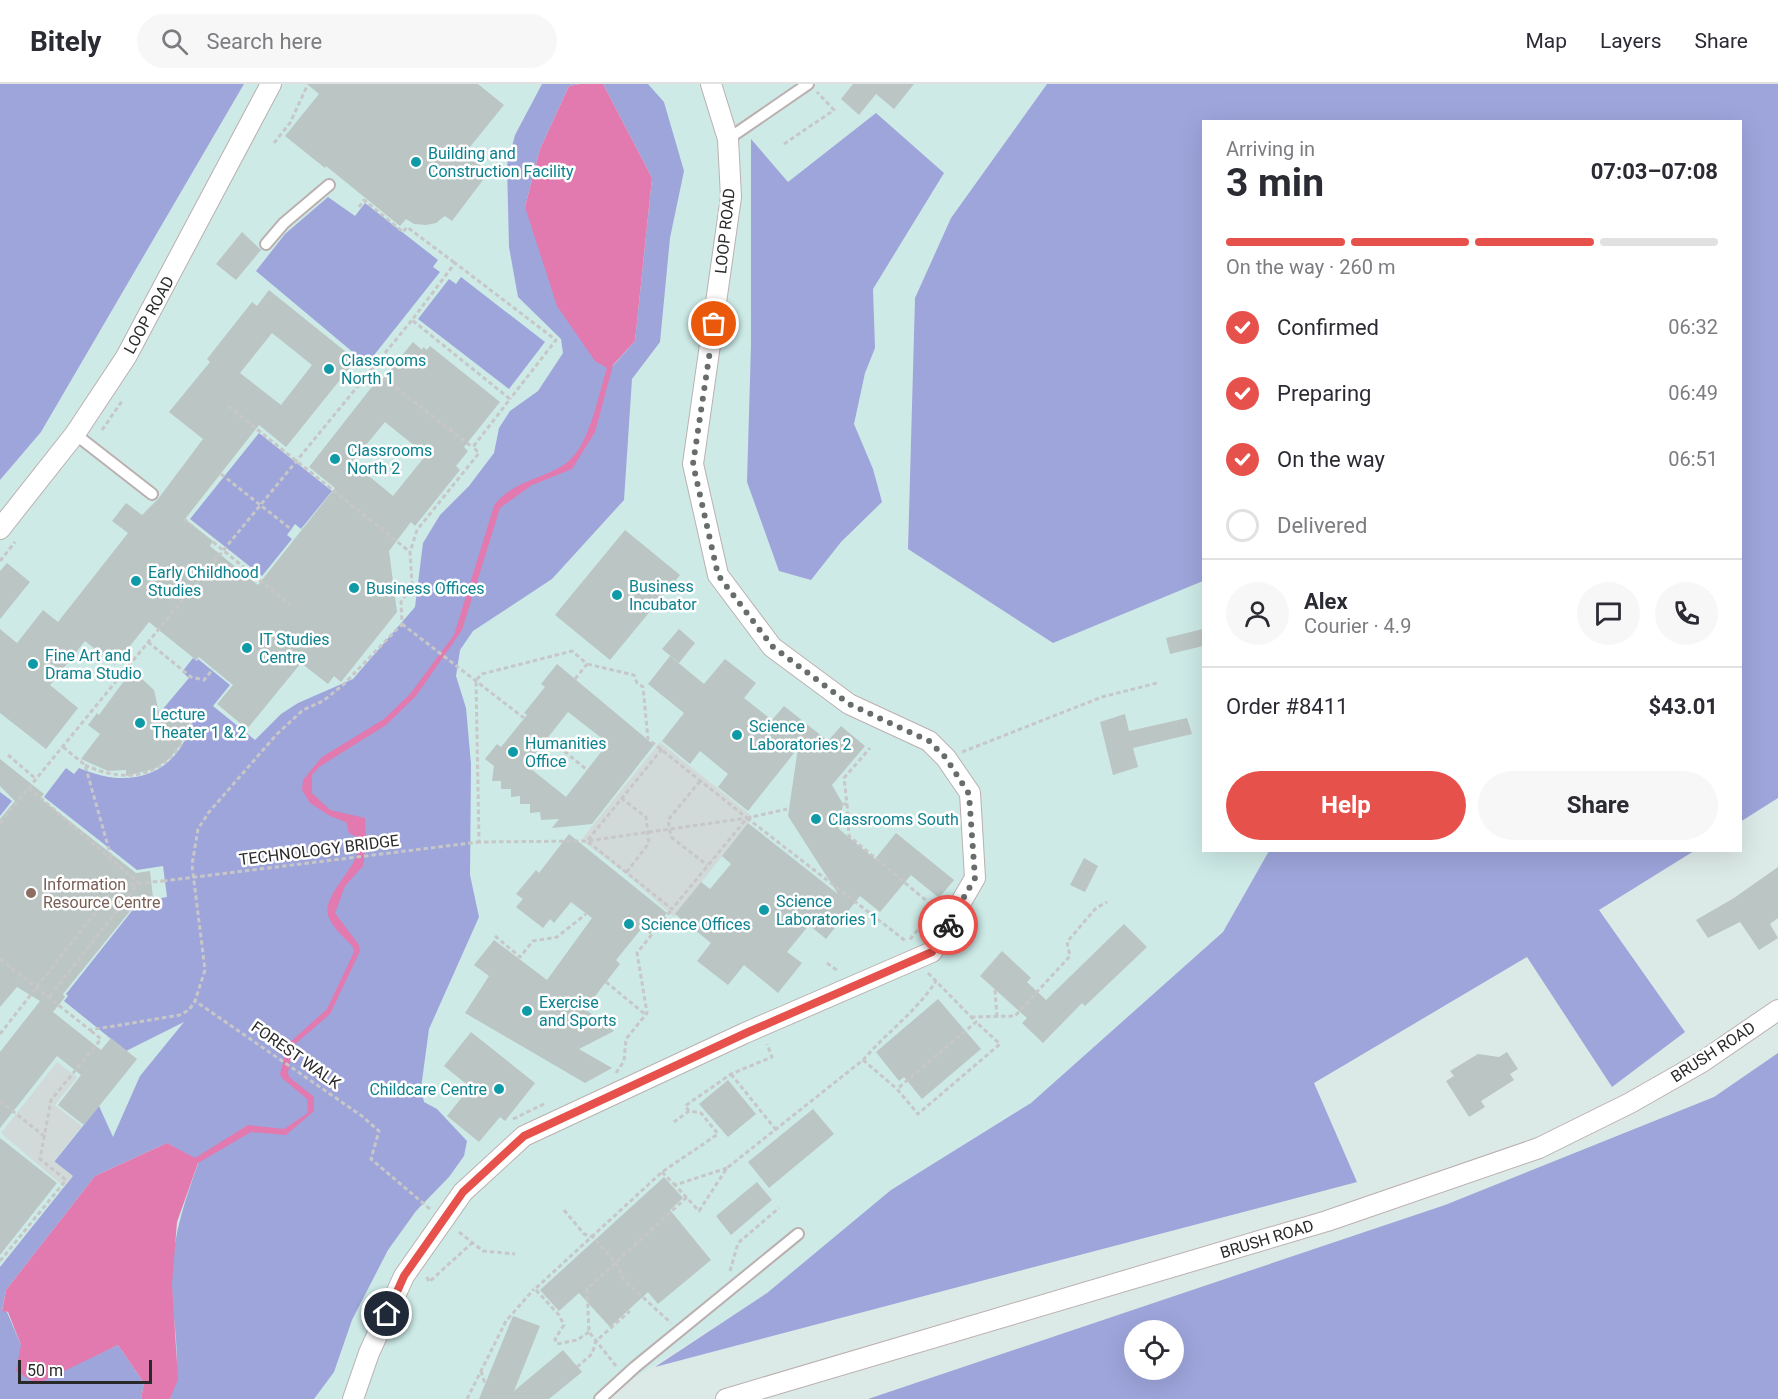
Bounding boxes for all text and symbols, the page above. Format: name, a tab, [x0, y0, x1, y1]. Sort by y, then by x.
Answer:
search box	[137, 14, 557, 68]
text: Bitely	[30, 25, 101, 58]
icon: search	[158, 25, 191, 58]
text: Search here	[206, 29, 322, 54]
text: Map	[1525, 29, 1567, 53]
text: Layers	[1600, 29, 1661, 53]
text: Share	[1694, 29, 1748, 53]
text: Arriving in	[1226, 137, 1315, 161]
place label: Building and Construction Facility	[428, 144, 574, 181]
marker: Building and Construction Facility	[409, 155, 423, 169]
text: 07:03–07:08	[1591, 159, 1718, 184]
text: 3 min	[1226, 160, 1324, 206]
street label: LOOP ROAD	[711, 187, 739, 275]
text: On the way · 260 m	[1226, 255, 1395, 279]
street label: LOOP ROAD	[120, 273, 178, 357]
pin	[688, 298, 739, 349]
icon: bag	[697, 307, 730, 340]
icon: check	[1226, 311, 1259, 344]
text: Confirmed	[1277, 315, 1379, 340]
text: 06:32	[1668, 315, 1718, 339]
place label: Classrooms North 1	[341, 351, 426, 388]
marker: Classrooms North 1	[322, 362, 336, 376]
icon: check	[1226, 377, 1259, 410]
text: Preparing	[1277, 381, 1371, 406]
text: 06:49	[1668, 381, 1718, 405]
place label: Classrooms North 2	[347, 441, 432, 478]
icon: check	[1226, 443, 1259, 476]
text: On the way	[1277, 447, 1385, 472]
text: 06:51	[1668, 447, 1718, 471]
marker: Classrooms North 2	[328, 452, 342, 466]
text: Delivered	[1277, 513, 1367, 538]
place label: Early Childhood Studies	[148, 563, 259, 600]
marker: Early Childhood Studies	[129, 574, 143, 588]
place label: Business Incubator	[629, 577, 697, 614]
place label: Business Offices	[366, 579, 485, 598]
marker: Business Offices	[347, 581, 361, 595]
button: person	[1226, 582, 1289, 645]
button: chat	[1577, 582, 1640, 645]
button: phone	[1655, 582, 1718, 645]
marker: Business Incubator	[610, 588, 624, 602]
text: Alex	[1304, 589, 1348, 614]
text: Courier · 4.9	[1304, 614, 1411, 638]
place label: IT Studies Centre	[259, 630, 330, 667]
marker: IT Studies Centre	[240, 641, 254, 655]
place label: Fine Art and Drama Studio	[45, 646, 142, 683]
marker: Fine Art and Drama Studio	[26, 657, 40, 671]
text: Order #8411	[1226, 694, 1348, 719]
text: $43.01	[1649, 694, 1718, 719]
place label: Lecture Theater 1 & 2	[152, 705, 247, 742]
marker: Lecture Theater 1 & 2	[133, 716, 147, 730]
place label: Science Laboratories 2	[749, 717, 851, 754]
marker: Science Laboratories 2	[730, 728, 744, 742]
place label: Humanities Office	[525, 734, 607, 771]
marker: Humanities Office	[506, 745, 520, 759]
button: Help	[1226, 771, 1466, 840]
button: Share	[1478, 771, 1718, 840]
place label: Classrooms South	[828, 810, 959, 829]
marker: Classrooms South	[809, 812, 823, 826]
street label: TECHNOLOGY BRIDGE	[238, 831, 400, 869]
place label: Information Resource Centre	[43, 875, 160, 912]
marker: Information Resource Centre	[24, 886, 38, 900]
place label: Science Laboratories 1	[776, 892, 878, 929]
courier	[918, 895, 978, 955]
marker: Science Laboratories 1	[757, 903, 771, 917]
icon: bike	[932, 909, 965, 942]
place label: Science Offices	[641, 915, 751, 934]
marker: Science Offices	[622, 917, 636, 931]
place label: Exercise and Sports	[539, 993, 616, 1030]
marker: Exercise and Sports	[520, 1004, 534, 1018]
street label: FOREST WALK	[248, 1017, 345, 1093]
street label: BRUSH ROAD	[1667, 1018, 1759, 1086]
place label: Childcare Centre	[369, 1080, 487, 1099]
marker: Childcare Centre	[492, 1082, 506, 1096]
street label: BRUSH ROAD	[1218, 1216, 1316, 1262]
pin	[361, 1288, 412, 1339]
icon: home	[370, 1297, 403, 1330]
map controls	[1124, 1320, 1184, 1380]
button: locate	[1124, 1320, 1184, 1380]
scale bar	[18, 1357, 152, 1384]
text: 50 m	[27, 1361, 63, 1380]

